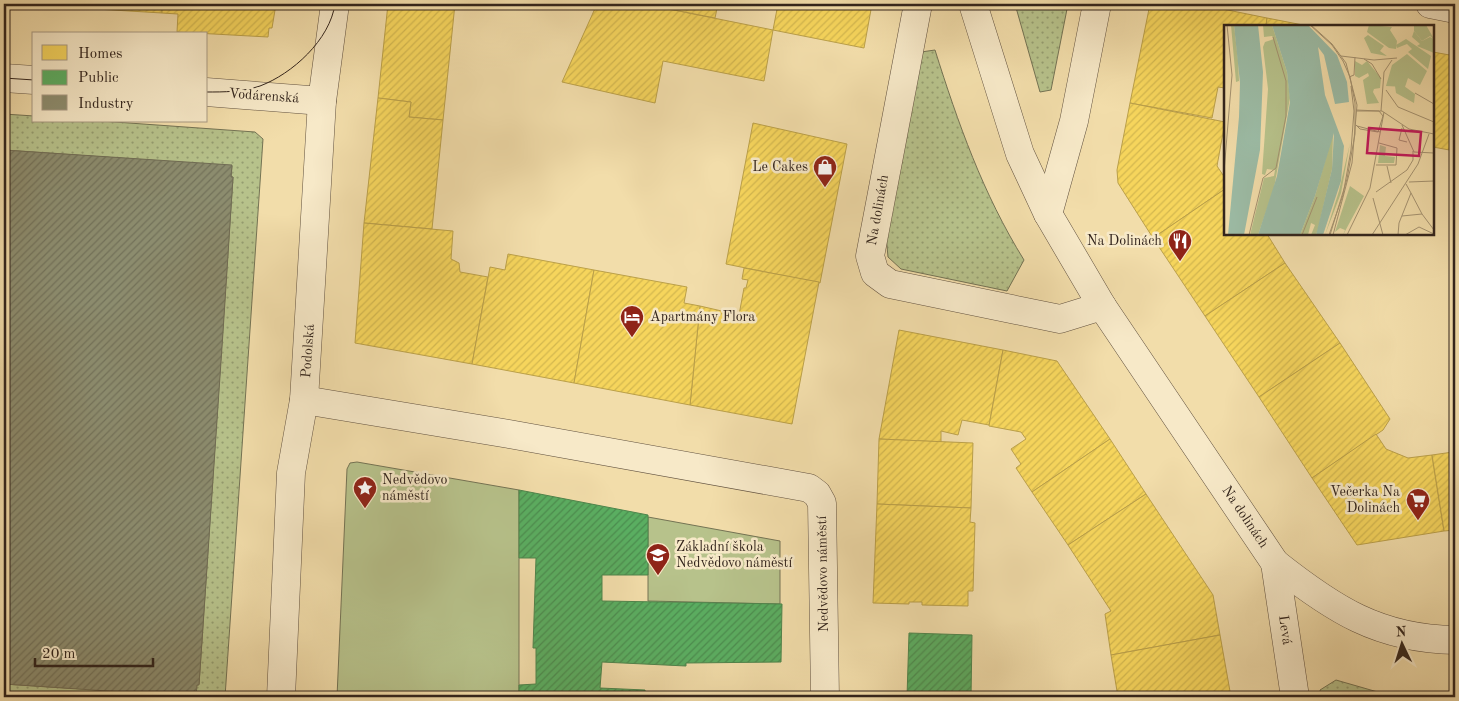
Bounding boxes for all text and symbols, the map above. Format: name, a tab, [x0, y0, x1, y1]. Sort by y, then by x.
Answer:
inset map	[1224, 25, 1434, 235]
legend	[32, 32, 208, 122]
text: Homes	[78, 47, 123, 62]
text: Public	[78, 71, 119, 86]
street label: Vodárenská	[228, 87, 300, 105]
text: Industry	[78, 97, 134, 112]
shop icon: Le Cakes	[812, 154, 838, 188]
place label: Le Cakes	[752, 160, 808, 174]
street label: Na dolinách	[865, 173, 891, 246]
restaurant icon: Na Dolinách	[1167, 228, 1193, 262]
place label: Na Dolinách	[1087, 234, 1162, 248]
hotel icon: Apartmány Flora	[619, 304, 645, 338]
place label: Apartmány Flora	[650, 310, 755, 324]
street label: Podolská	[299, 323, 317, 378]
place label: Nedvědovo náměstí	[382, 473, 448, 503]
place icon: Nedvědovo náměstí	[352, 475, 378, 509]
street label: Na dolinách	[1219, 483, 1271, 551]
place label: Večerka Na Dolinách	[1330, 485, 1400, 515]
supermarket icon: Večerka Na Dolinách	[1405, 487, 1431, 521]
street label: Nedvědovo náměstí	[815, 516, 831, 632]
place label: Základní škola Nedvědovo náměstí	[676, 540, 792, 570]
school or university icon: Základní škola Nedvědovo náměstí	[645, 542, 671, 576]
street label: Levá	[1276, 614, 1294, 646]
north arrow	[1376, 618, 1426, 668]
text: N	[1395, 625, 1407, 639]
scale bar	[35, 636, 152, 668]
text: 20 m	[42, 647, 76, 662]

